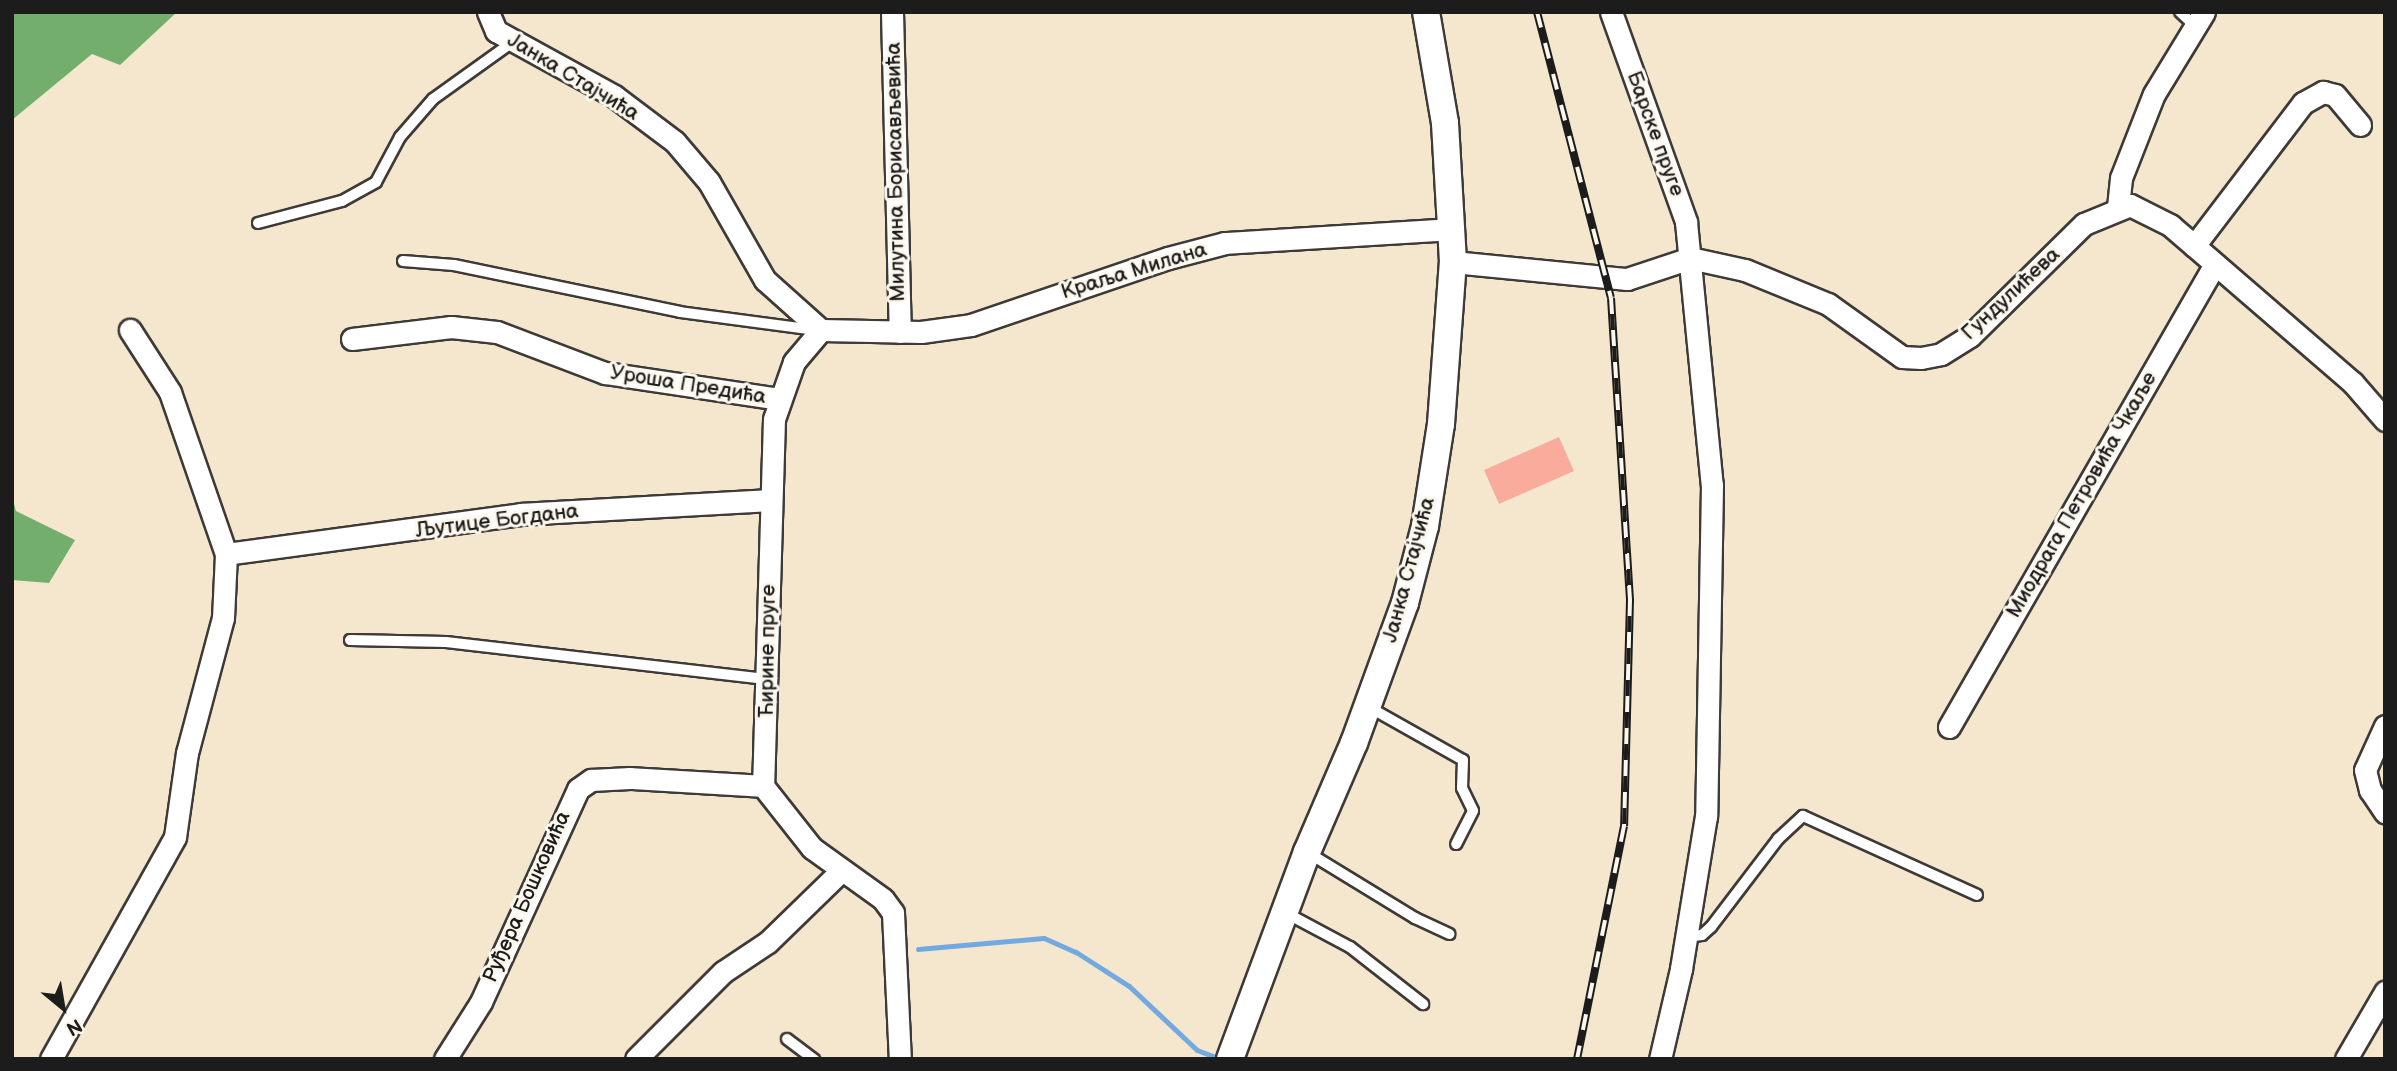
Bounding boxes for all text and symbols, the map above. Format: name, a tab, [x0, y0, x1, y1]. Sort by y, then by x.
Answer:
street label: Јанка Стајчића	[503, 28, 643, 126]
street label: Милутина Борисављевића	[881, 42, 911, 302]
street label: Барске пруге	[1621, 68, 1689, 200]
street label: Краља Милана	[1058, 237, 1210, 305]
street label: Гундулићева	[1957, 242, 2065, 346]
street label: Уроша Предића	[608, 360, 768, 410]
street label: Миодрага Петровића Чкаље	[2001, 368, 2163, 622]
street label: Јанка Стајчића	[1378, 495, 1440, 645]
street label: Љутице Богдана	[414, 499, 580, 543]
street label: Ћирине пруге	[754, 584, 782, 718]
street label: Руђера Бошковића	[478, 807, 576, 987]
north arrow	[28, 973, 98, 1043]
text: N	[62, 1013, 86, 1040]

